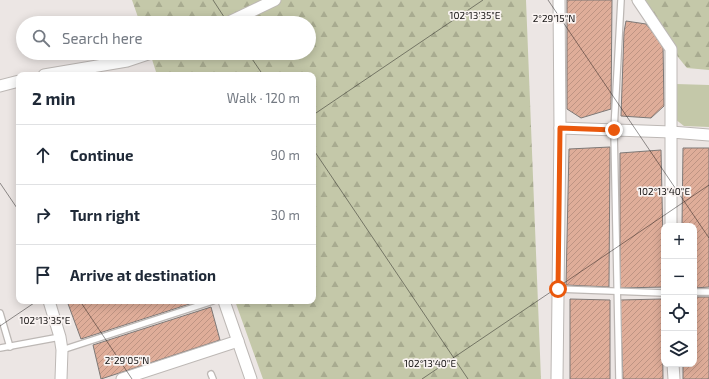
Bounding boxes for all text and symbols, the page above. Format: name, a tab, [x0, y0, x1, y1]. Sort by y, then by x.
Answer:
text: 102°13'35"E	[450, 9, 501, 21]
text: 2°29'15"N	[533, 12, 575, 24]
search box	[16, 16, 316, 60]
icon: search	[30, 27, 52, 49]
text: Search here	[62, 29, 143, 47]
text: 2 min	[32, 88, 75, 108]
text: Walk · 120 m	[227, 90, 300, 106]
route end	[605, 121, 623, 139]
icon: ahead	[32, 144, 54, 166]
text: Continue	[70, 146, 133, 164]
text: 90 m	[270, 147, 300, 163]
text: 102°13'40"E	[638, 185, 690, 197]
icon: right	[32, 204, 54, 226]
text: Turn right	[70, 206, 140, 224]
text: 30 m	[271, 207, 300, 223]
map controls	[661, 223, 697, 367]
button: +	[661, 223, 697, 259]
button: −	[661, 259, 697, 295]
icon: arrive	[32, 264, 54, 286]
text: Arrive at destination	[70, 266, 216, 284]
route start	[549, 280, 567, 298]
button: locate	[661, 295, 697, 331]
text: 102°13'35"E	[20, 314, 71, 326]
button: layers	[661, 331, 697, 367]
text: 2°29'05"N	[105, 354, 149, 366]
text: 102°13'40"E	[404, 357, 456, 369]

